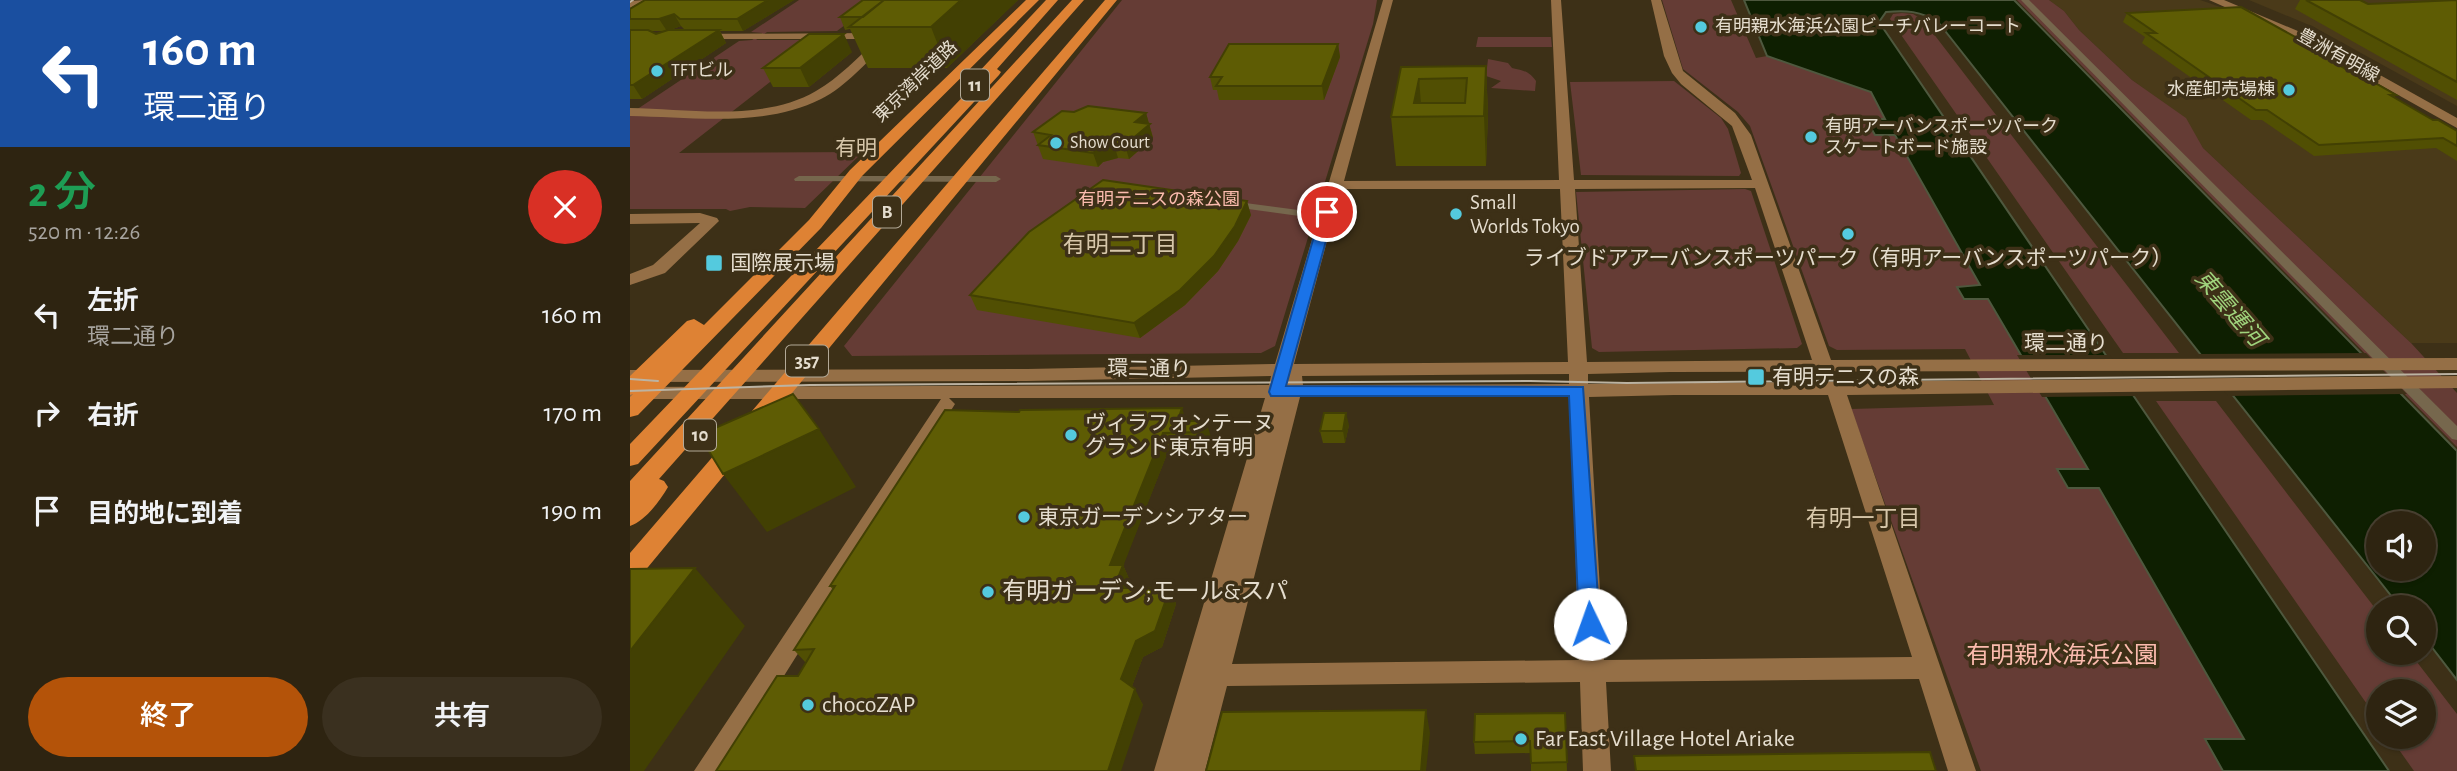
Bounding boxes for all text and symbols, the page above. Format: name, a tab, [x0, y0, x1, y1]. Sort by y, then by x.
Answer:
place label: 有明親水海浜公園ビーチバレーコート	[1715, 16, 2021, 36]
marker: 有明親水海浜公園ビーチバレーコート	[1693, 19, 1709, 35]
street label: 豊洲有明線	[2294, 25, 2383, 86]
text: 160 m	[143, 26, 257, 75]
icon: left	[28, 28, 119, 119]
street label: 東京湾岸道路	[870, 37, 961, 126]
place label: TFTビル	[671, 61, 733, 80]
marker: TFTビル	[649, 63, 665, 79]
road number: 11	[961, 69, 989, 100]
place label: 水産卸売場棟	[2167, 79, 2275, 99]
marker: 水産卸売場棟	[2281, 82, 2297, 98]
text: 環二通り	[143, 92, 271, 124]
place label: 有明アーバンスポーツパーク スケートボード施設	[1825, 116, 2058, 157]
marker: 有明アーバンスポーツパーク スケートボード施設	[1803, 129, 1819, 145]
place label: Show Court	[1070, 134, 1150, 152]
marker: Show Court	[1048, 135, 1064, 151]
district label: 有明	[835, 137, 877, 159]
button: close	[528, 170, 602, 244]
text: 2 分	[28, 172, 96, 214]
pin	[1297, 182, 1357, 242]
park label: 有明テニスの森公園	[1078, 189, 1240, 209]
place label: Small Worlds Tokyo	[1470, 192, 1580, 237]
icon: arrive	[1308, 193, 1346, 231]
road number: B	[873, 196, 901, 228]
marker: Small Worlds Tokyo	[1448, 206, 1464, 222]
text: 520 m · 12:26	[28, 221, 140, 244]
marker: ライブドアアーバンスポーツパーク（有明アーバンスポーツパーク）	[1840, 226, 1856, 242]
district label: 有明二丁目	[1063, 232, 1178, 257]
place label: ライブドアアーバンスポーツパーク（有明アーバンスポーツパーク）	[1524, 246, 2172, 269]
place label: 国際展示場	[730, 252, 835, 274]
marker: 国際展示場	[704, 253, 724, 273]
water label: 東雲運河	[2190, 265, 2272, 354]
text: 左折	[87, 288, 139, 314]
icon: left	[28, 296, 66, 334]
text: 160 m	[542, 302, 602, 328]
text: 環二通り	[87, 326, 179, 349]
street label: 環二通り	[2024, 332, 2108, 354]
road number: 357	[786, 346, 828, 376]
street label: 環二通り	[1107, 357, 1191, 380]
place label: 有明テニスの森	[1772, 366, 1919, 388]
marker: 有明テニスの森	[1746, 367, 1766, 387]
icon: right	[28, 394, 66, 432]
text: 170 m	[543, 400, 602, 426]
text: 右折	[87, 403, 139, 429]
place label: ヴィラフォンテーヌ グランド東京有明	[1085, 412, 1274, 458]
road number: 10	[684, 420, 716, 450]
marker: ヴィラフォンテーヌ グランド東京有明	[1063, 427, 1079, 443]
icon: arrive	[28, 492, 66, 530]
text: 190 m	[542, 498, 602, 524]
text: 目的地に到着	[87, 501, 243, 527]
place label: 東京ガーデンシアター	[1038, 506, 1248, 528]
district label: 有明一丁目	[1806, 506, 1921, 531]
marker: 東京ガーデンシアター	[1016, 509, 1032, 525]
map controls	[2366, 511, 2436, 749]
button: sound	[2366, 511, 2436, 581]
place label: 有明ガーデン;モール&スパ	[1002, 578, 1288, 604]
marker: 有明ガーデン;モール&スパ	[980, 584, 996, 600]
position arrow	[1553, 587, 1627, 661]
button: search	[2366, 595, 2436, 665]
park label: 有明親水海浜公園	[1966, 642, 2158, 668]
button: 終了	[28, 677, 308, 757]
button: 共有	[322, 677, 602, 757]
button: layers	[2366, 679, 2436, 749]
place label: chocoZAP	[822, 693, 915, 717]
marker: chocoZAP	[800, 697, 816, 713]
place label: Far East Village Hotel Ariake	[1535, 727, 1795, 751]
marker: Far East Village Hotel Ariake	[1513, 731, 1529, 747]

